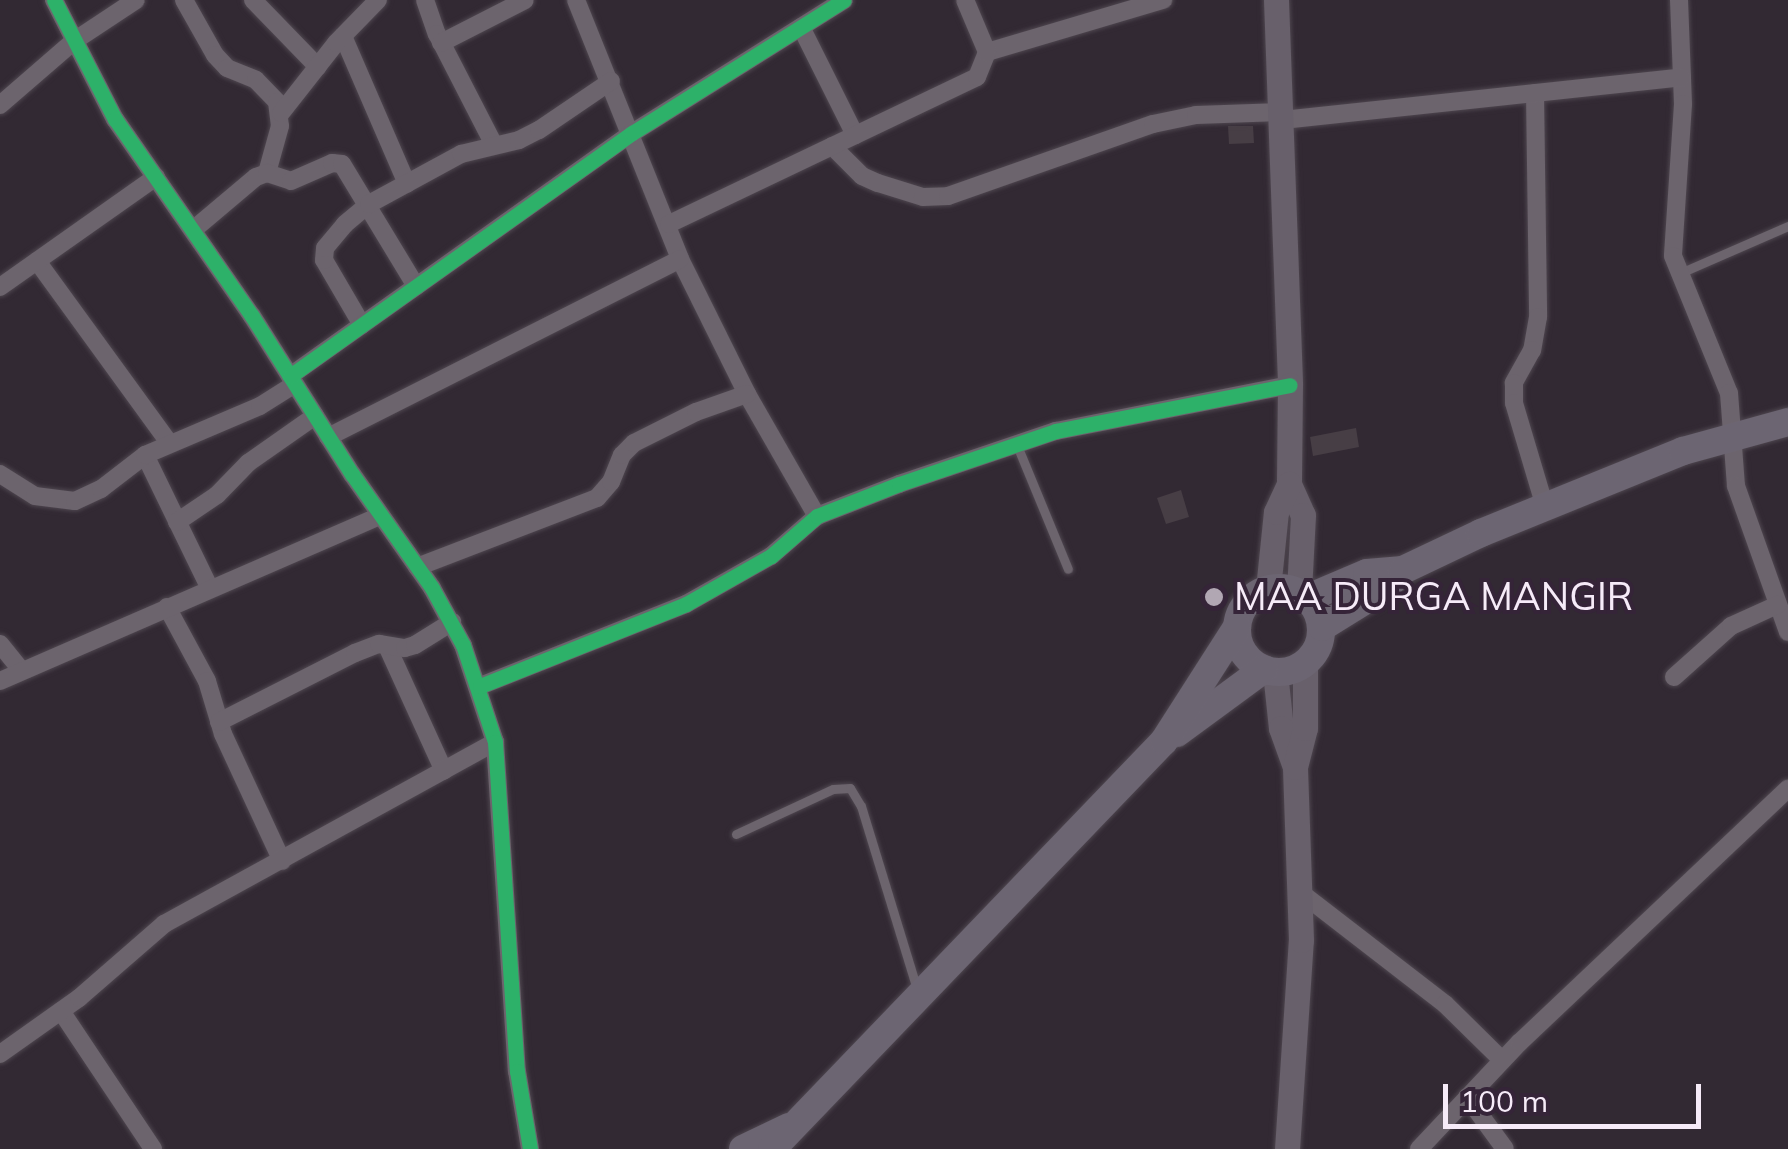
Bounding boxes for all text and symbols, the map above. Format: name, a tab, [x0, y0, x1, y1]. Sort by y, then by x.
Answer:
place label: MAA DURGA MANGIR	[1234, 574, 1633, 620]
marker: MAA DURGA MANGIR	[1203, 586, 1225, 608]
scale bar	[1448, 1064, 1706, 1126]
text: 100 m	[1460, 1082, 1548, 1120]

